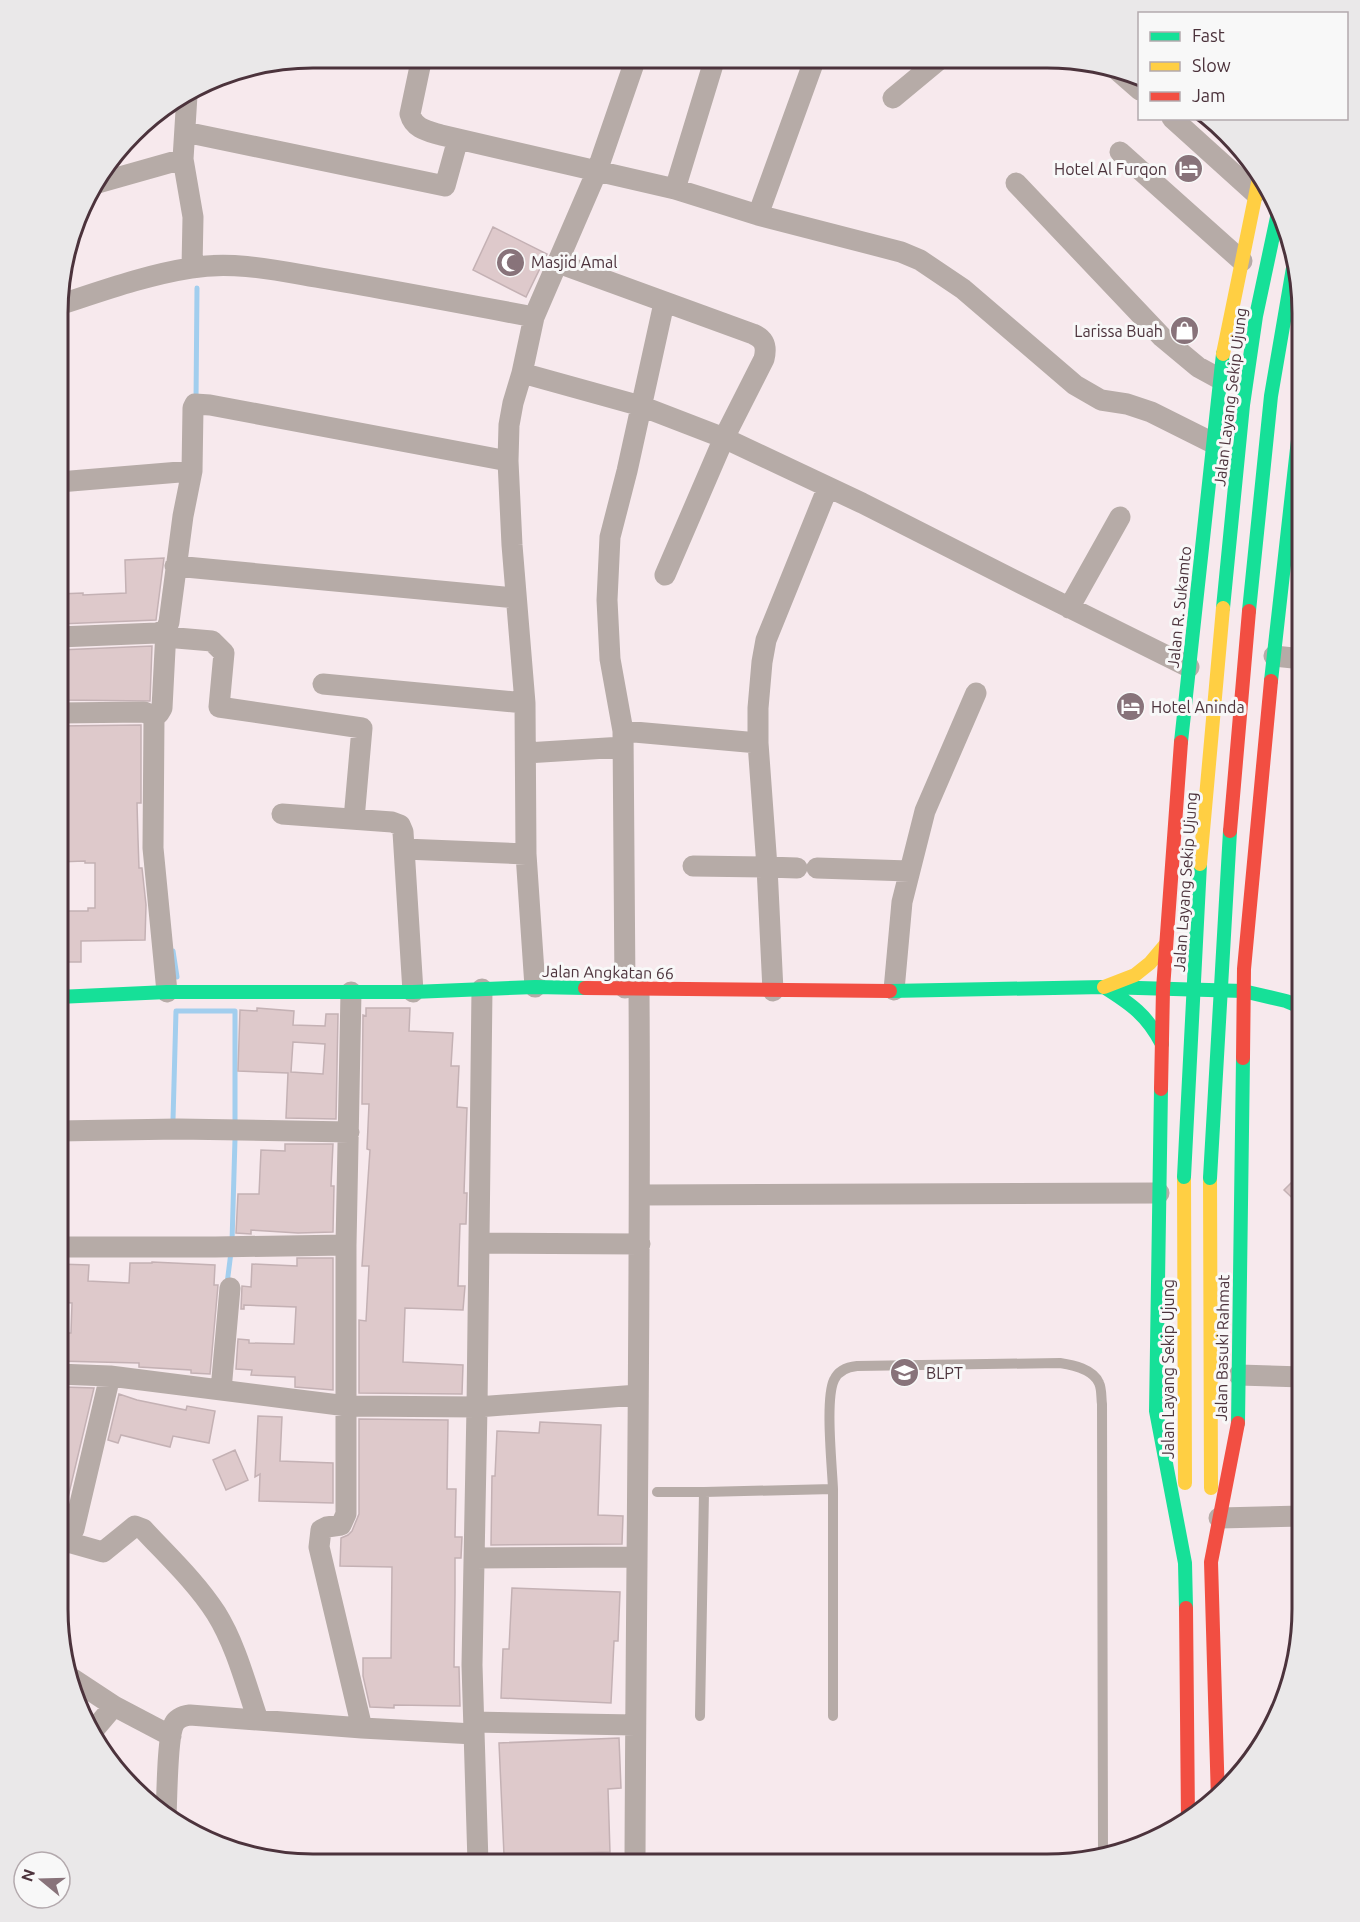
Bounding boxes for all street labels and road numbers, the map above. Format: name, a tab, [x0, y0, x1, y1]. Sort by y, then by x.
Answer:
street label: Jalan Layang Sekip Ujung	[1210, 307, 1250, 487]
street label: Jalan R. Sukamto	[1164, 545, 1194, 669]
street label: Jalan Layang Sekip Ujung	[1170, 792, 1200, 972]
street label: Jalan Angkatan 66	[542, 962, 674, 982]
street label: Jalan Basuki Rahmat	[1212, 1274, 1232, 1422]
street label: Jalan Layang Sekip Ujung	[1159, 1279, 1177, 1459]

